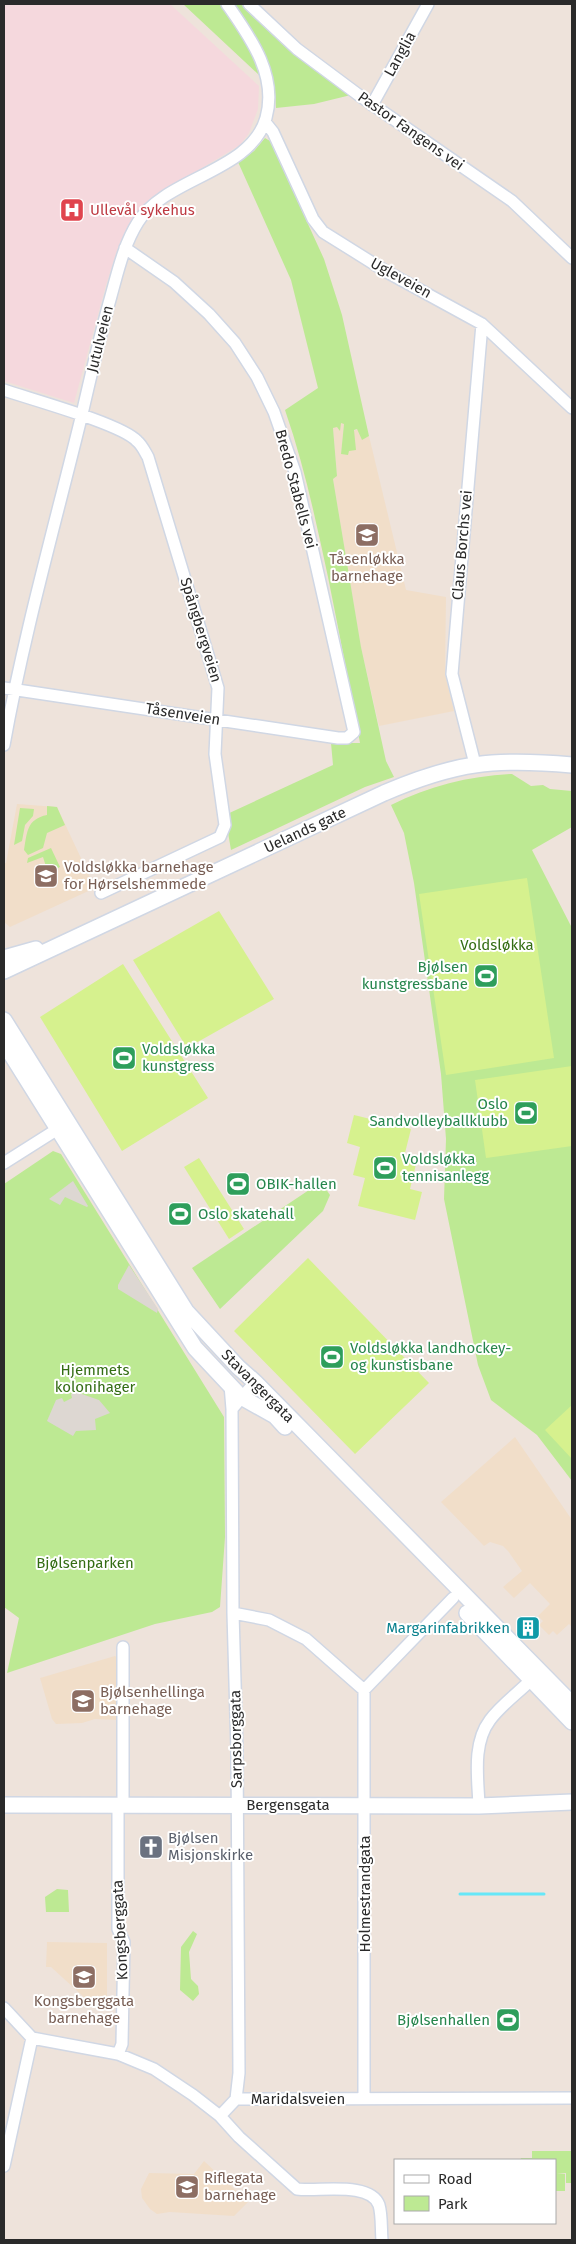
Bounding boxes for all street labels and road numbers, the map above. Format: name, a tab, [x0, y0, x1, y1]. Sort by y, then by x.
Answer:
street label: Langlia	[380, 28, 420, 80]
street label: Pastor Fangens vei	[355, 88, 467, 174]
street label: Ugleveien	[367, 254, 435, 302]
street label: Jutulveien	[83, 304, 117, 374]
street label: Bredo Stabells vei	[271, 427, 321, 551]
street label: Claus Borchs vei	[448, 489, 476, 601]
street label: Spångbergveien	[176, 575, 226, 685]
street label: Tåsenveien	[144, 699, 222, 729]
street label: Uelands gate	[261, 803, 349, 857]
street label: Stavangergata	[218, 1346, 298, 1426]
street label: Sarpsborggata	[226, 1690, 246, 1788]
street label: Bergensgata	[246, 1796, 330, 1814]
street label: Holmestrandgata	[356, 1835, 374, 1953]
street label: Kongsberggata	[108, 1879, 132, 1981]
street label: Maridalsveien	[251, 2090, 345, 2108]

